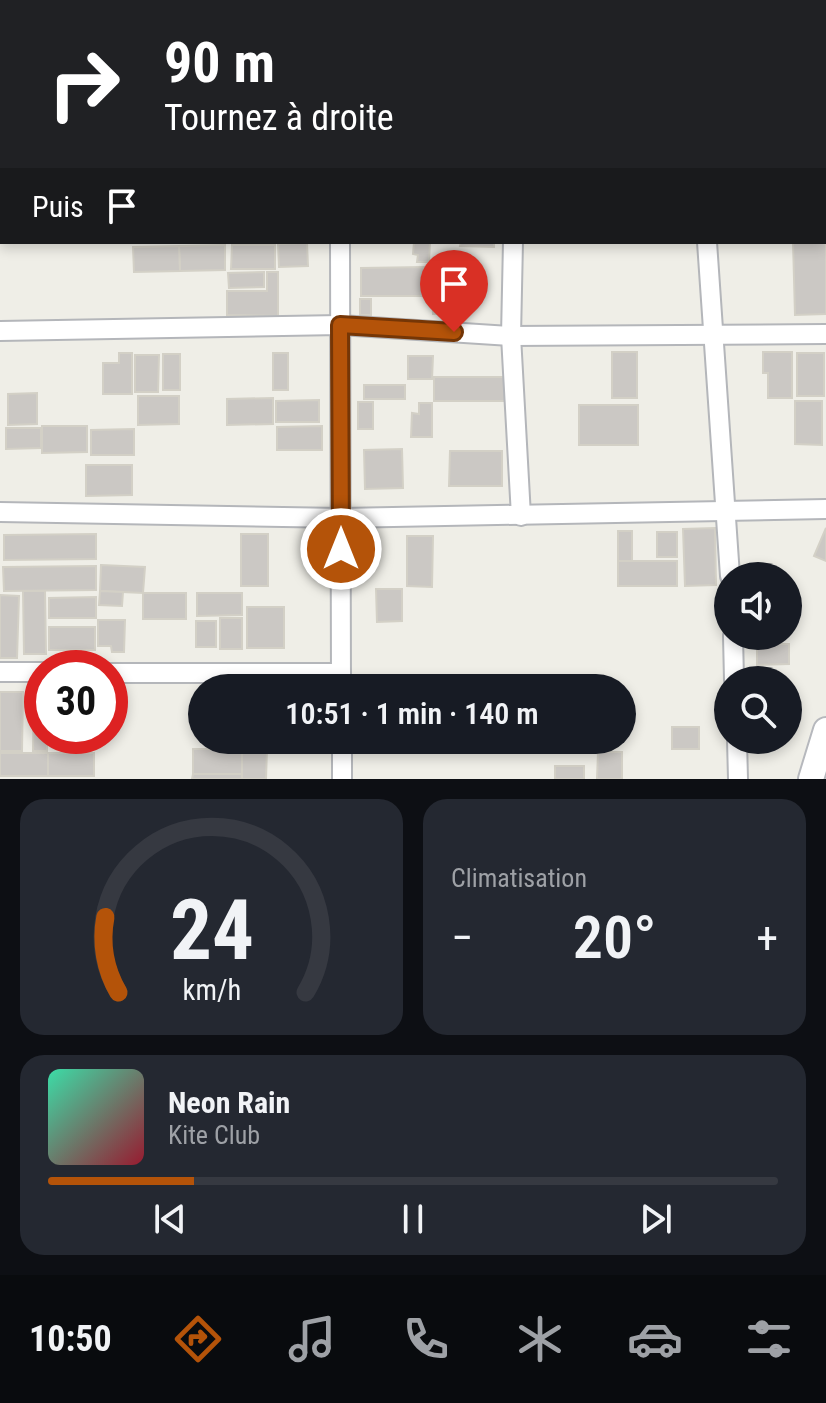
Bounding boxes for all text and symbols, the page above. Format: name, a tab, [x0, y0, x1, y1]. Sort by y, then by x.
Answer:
text: 90 m	[164, 30, 275, 96]
icon: right	[32, 32, 136, 136]
text: Tournez à droite	[164, 97, 394, 139]
icon: arrive	[100, 184, 144, 228]
text: Puis	[32, 189, 84, 224]
pin	[420, 250, 488, 332]
icon: arrive	[432, 262, 476, 306]
position arrow	[299, 507, 383, 591]
map controls	[714, 562, 802, 754]
button: sound	[714, 562, 802, 650]
speed limit sign: 30	[24, 650, 128, 754]
button: search	[714, 666, 802, 754]
text: 10:51 · 1 min · 140 m	[285, 696, 539, 731]
text: Climatisation	[451, 863, 587, 893]
text: 24	[169, 882, 254, 979]
text: 20°	[573, 902, 656, 973]
text: −	[451, 912, 473, 964]
text: +	[756, 912, 778, 964]
text: km/h	[182, 973, 241, 1007]
text: Neon Rain	[168, 1085, 290, 1120]
text: Kite Club	[168, 1120, 260, 1150]
icon: previous	[148, 1197, 192, 1241]
icon: pause	[391, 1197, 435, 1241]
icon: next	[634, 1197, 678, 1241]
icon: directions	[170, 1311, 226, 1367]
icon: music	[284, 1311, 340, 1367]
icon: phone	[398, 1311, 454, 1367]
icon: climate	[512, 1311, 568, 1367]
icon: car	[627, 1311, 683, 1367]
icon: filters	[741, 1311, 797, 1367]
text: 10:50	[29, 1318, 112, 1360]

